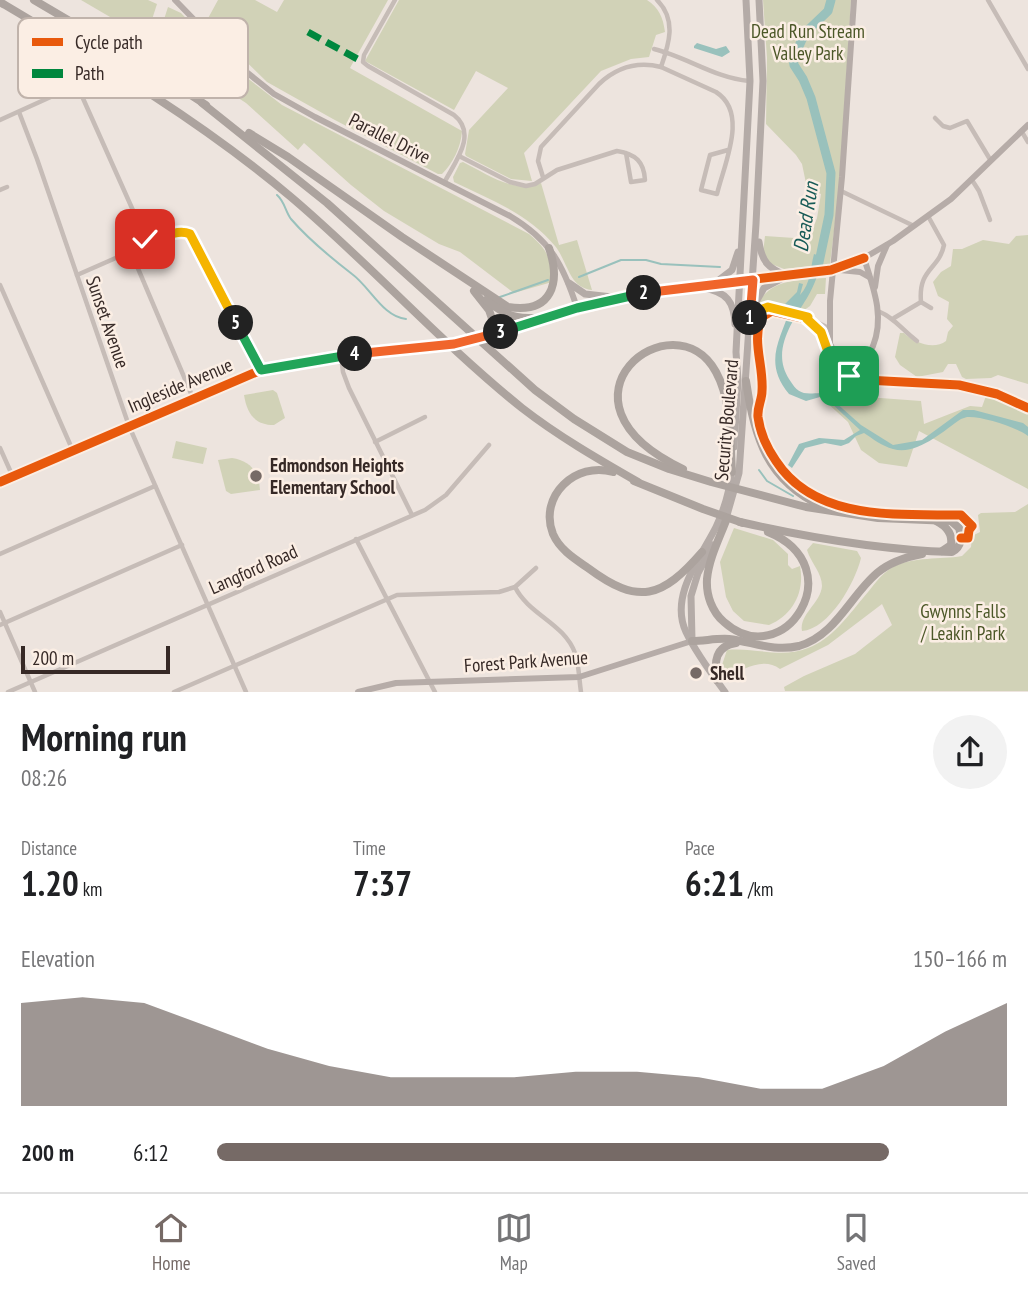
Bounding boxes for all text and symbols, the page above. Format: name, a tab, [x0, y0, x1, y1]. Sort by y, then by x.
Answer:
legend	[18, 18, 248, 98]
park label: Dead Run Stream Valley Park	[751, 19, 865, 65]
text: Cycle path	[75, 30, 143, 54]
text: Path	[75, 61, 104, 85]
street label: Parallel Drive	[345, 107, 435, 169]
water label: Dead Run	[787, 178, 825, 254]
pin	[115, 209, 175, 269]
icon: check	[126, 220, 164, 258]
street label: Sunset Avenue	[81, 273, 135, 371]
pin: 2	[626, 276, 662, 310]
text: 2	[639, 280, 648, 304]
pin: 1	[732, 300, 768, 336]
text: 1	[745, 305, 754, 329]
pin: 5	[218, 306, 254, 340]
text: 5	[231, 310, 240, 334]
pin: 3	[484, 314, 518, 350]
text: 3	[496, 319, 505, 343]
pin: 4	[338, 336, 372, 372]
text: 4	[350, 341, 359, 365]
pin	[819, 346, 879, 406]
street label: Ingleside Avenue	[124, 352, 236, 418]
icon: arrive	[830, 357, 868, 395]
street label: Security Boulevard	[709, 358, 743, 482]
place label: Edmondson Heights Elementary School	[270, 453, 404, 499]
marker: Edmondson Heights Elementary School	[248, 468, 264, 484]
street label: Langford Road	[205, 539, 301, 599]
park label: Gwynns Falls / Leakin Park	[920, 599, 1006, 645]
scale bar	[21, 642, 170, 674]
street label: Forest Park Avenue	[463, 645, 589, 677]
text: 200 m	[32, 646, 74, 670]
place label: Shell	[710, 661, 745, 685]
marker: Shell	[688, 665, 704, 681]
text: Morning run	[21, 712, 187, 761]
button: share	[933, 715, 1007, 789]
text: 08:26	[21, 763, 67, 792]
text: Distance	[21, 836, 77, 860]
text: Time	[353, 836, 386, 860]
text: Pace	[685, 836, 715, 860]
text: 1.20	[21, 860, 79, 906]
text: 7:37	[353, 860, 412, 906]
text: 6:21	[685, 860, 744, 906]
text: km	[79, 877, 102, 901]
text: /km	[744, 877, 773, 901]
text: Elevation	[21, 944, 95, 973]
text: 150–166 m	[913, 944, 1007, 973]
text: 200 m	[21, 1138, 74, 1167]
text: 6:12	[133, 1138, 169, 1167]
tab: Home	[152, 1209, 191, 1275]
tab: Map	[495, 1209, 533, 1275]
tab: Saved	[837, 1209, 876, 1275]

